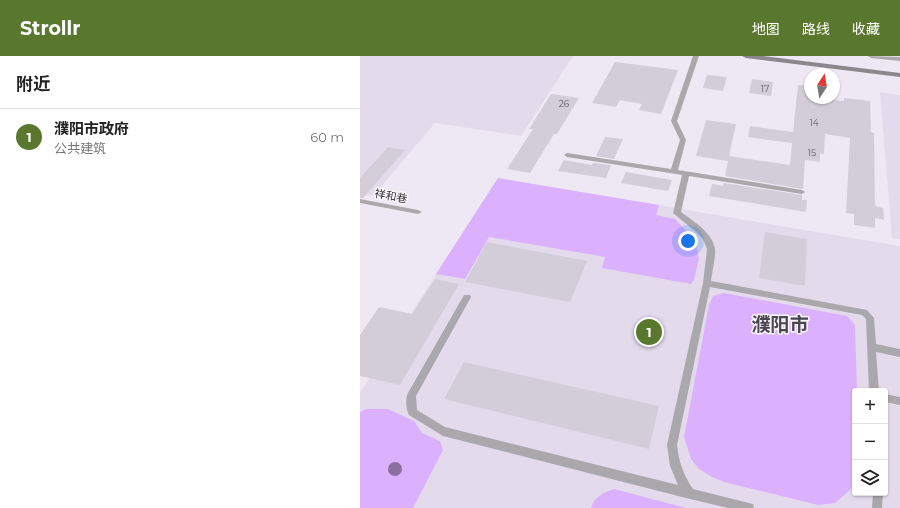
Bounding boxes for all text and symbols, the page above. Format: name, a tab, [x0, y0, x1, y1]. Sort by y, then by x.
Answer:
text: Strollr	[20, 17, 81, 40]
text: 地图	[752, 20, 780, 38]
text: 路线	[802, 20, 830, 38]
text: 收藏	[852, 20, 880, 38]
north arrow	[804, 68, 840, 104]
text: 附近	[16, 74, 50, 94]
house number: 17	[761, 83, 769, 94]
house number: 26	[559, 98, 570, 109]
house number: 14	[809, 117, 819, 128]
text: 濮阳市政府	[54, 119, 129, 138]
text: 1	[26, 129, 32, 145]
text: 60 m	[310, 129, 344, 145]
text: 公共建筑	[54, 140, 106, 156]
house number: 15	[808, 147, 816, 158]
street label: 祥和巷	[374, 186, 408, 206]
your location	[678, 231, 698, 251]
district label: 濮阳市	[751, 313, 809, 336]
pin: 1	[636, 317, 662, 347]
map controls	[852, 388, 888, 496]
button: +	[852, 388, 888, 424]
button: −	[852, 424, 888, 460]
button: layers	[852, 460, 888, 496]

